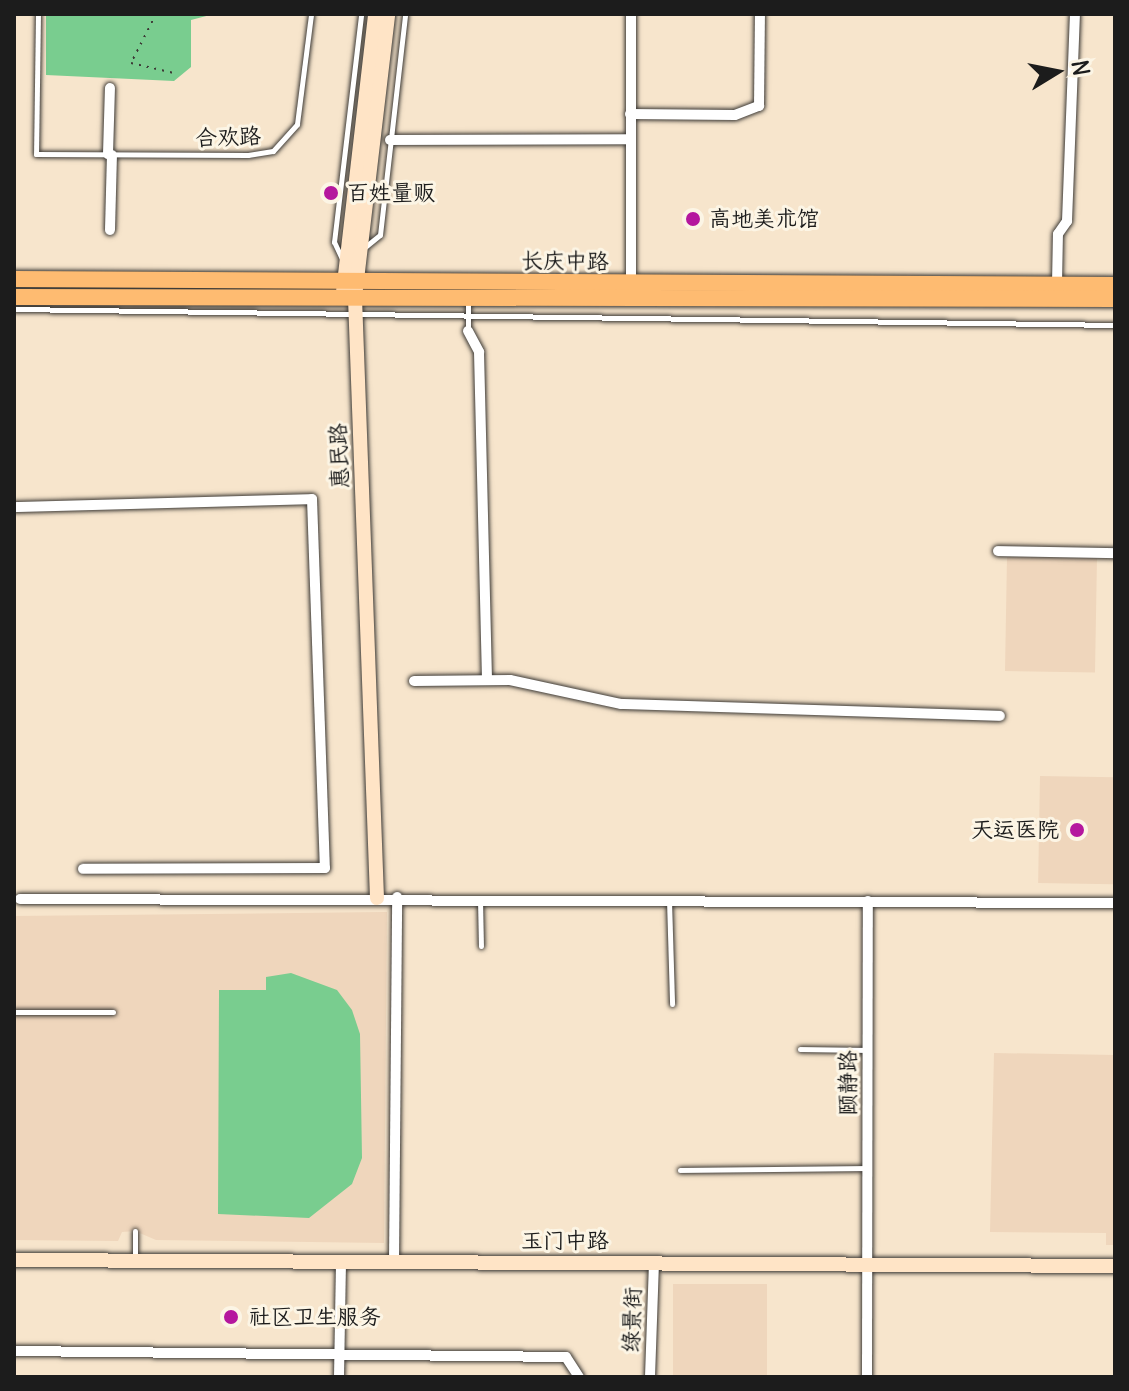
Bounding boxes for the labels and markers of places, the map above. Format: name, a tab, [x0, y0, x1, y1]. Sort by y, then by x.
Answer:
place label: 百姓量贩	[347, 180, 435, 206]
marker: 百姓量贩	[322, 184, 340, 202]
place label: 高地美术馆	[709, 206, 819, 232]
marker: 高地美术馆	[684, 210, 702, 228]
place label: 天运医院	[971, 817, 1059, 843]
marker: 天运医院	[1066, 819, 1088, 841]
place label: 社区卫生服务	[249, 1304, 381, 1330]
marker: 社区卫生服务	[220, 1306, 242, 1328]

